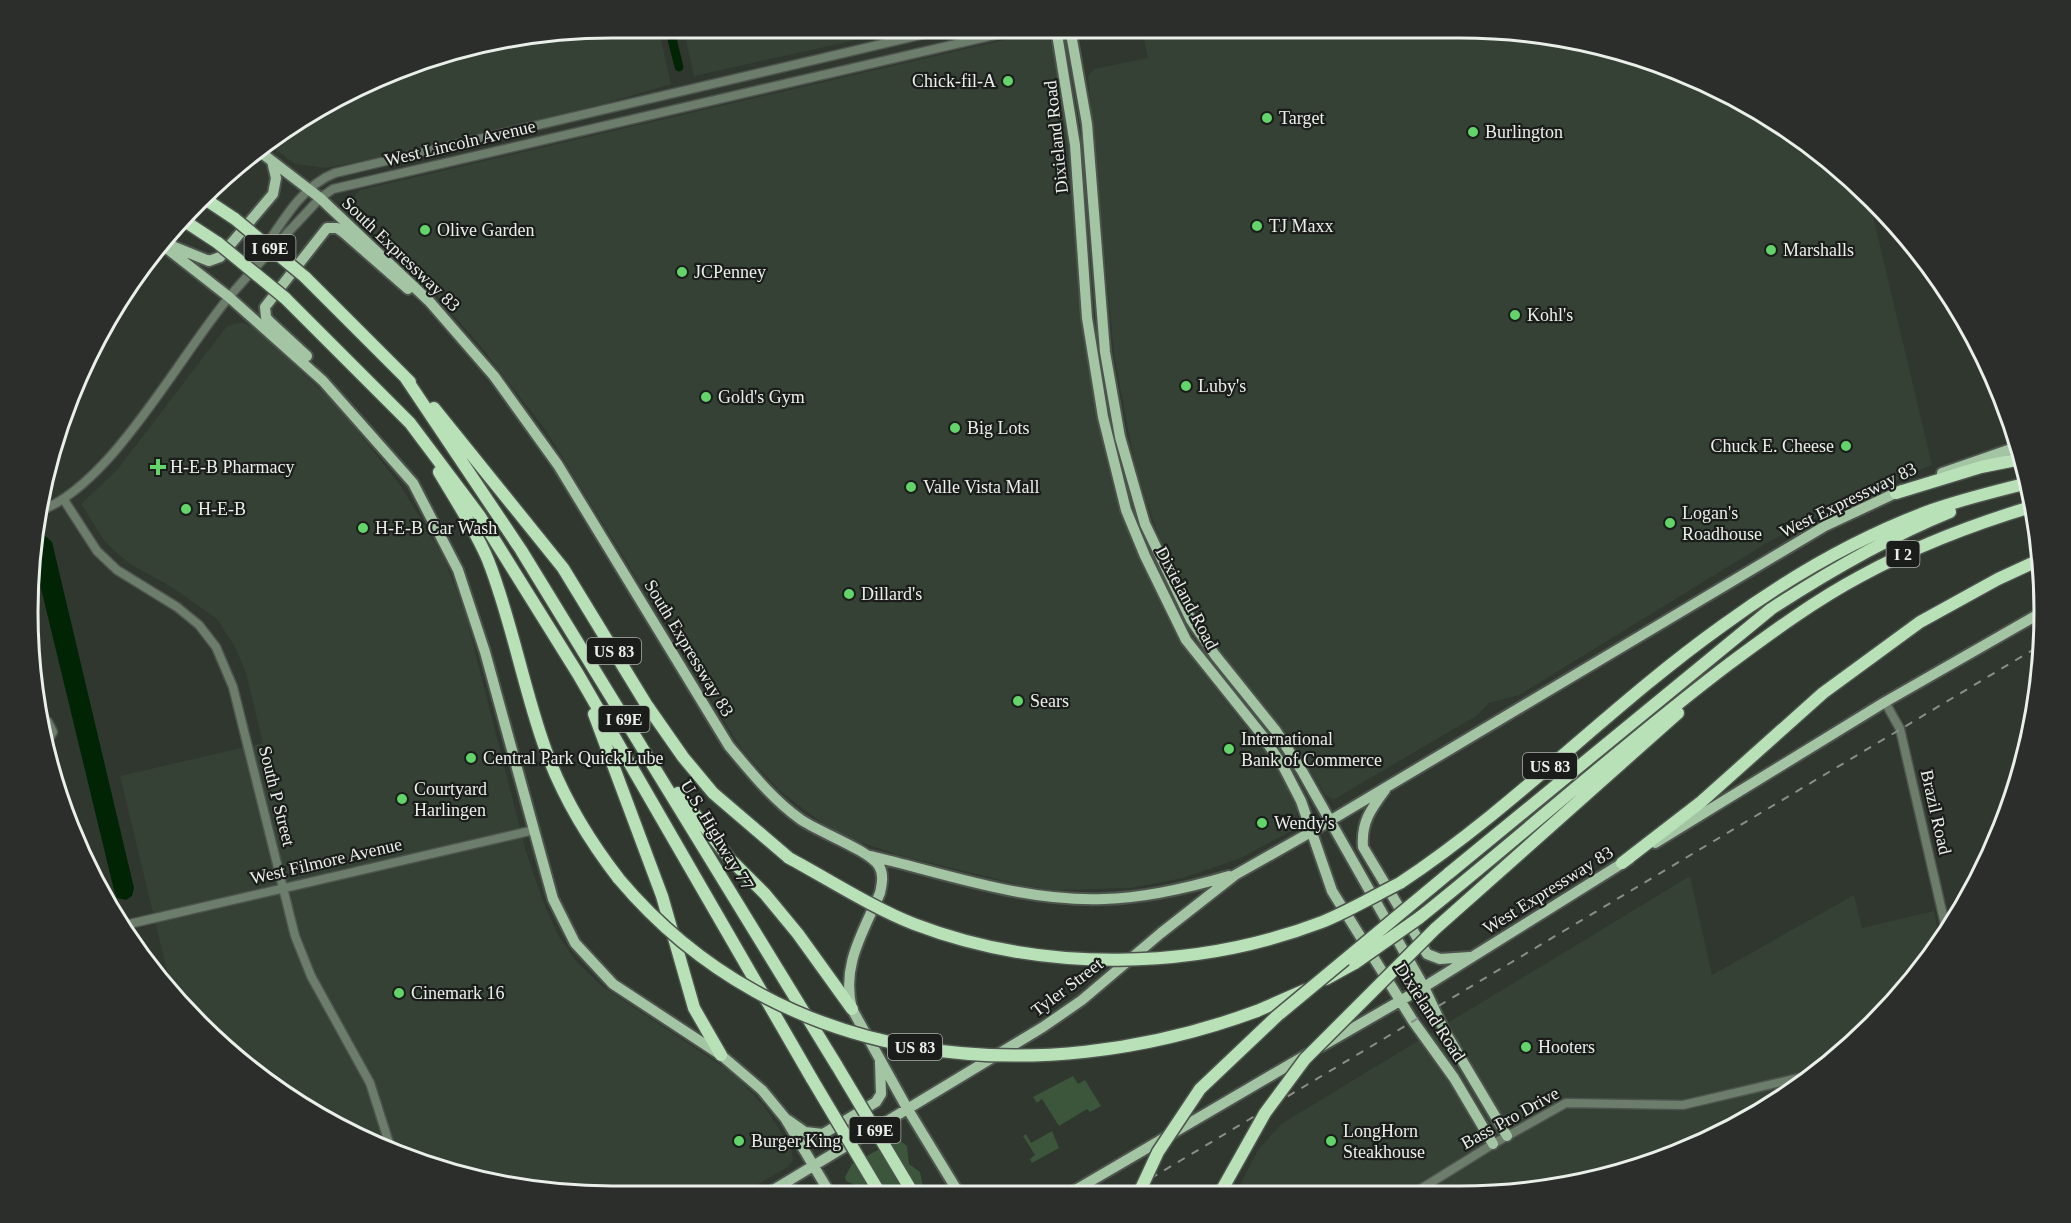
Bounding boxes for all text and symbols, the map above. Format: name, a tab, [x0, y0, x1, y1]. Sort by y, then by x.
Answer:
place label: Chick-fil-A	[912, 71, 996, 91]
marker: Chick-fil-A	[1001, 74, 1015, 88]
street label: Dixieland Road	[1040, 80, 1072, 194]
place label: Target	[1279, 108, 1324, 128]
marker: Target	[1260, 111, 1274, 125]
street label: West Lincoln Avenue	[383, 116, 537, 170]
place label: Burlington	[1485, 122, 1563, 142]
marker: Burlington	[1466, 125, 1480, 139]
street label: South Expressway 83	[338, 193, 464, 315]
place label: TJ Maxx	[1269, 216, 1334, 236]
marker: TJ Maxx	[1250, 219, 1264, 233]
place label: Olive Garden	[437, 220, 534, 240]
marker: Olive Garden	[418, 223, 432, 237]
road number: I 69E	[244, 235, 296, 261]
place label: Marshalls	[1783, 240, 1854, 260]
marker: Marshalls	[1764, 243, 1778, 257]
place label: JCPenney	[694, 262, 766, 282]
marker: JCPenney	[675, 265, 689, 279]
place label: Kohl's	[1527, 305, 1573, 325]
marker: Kohl's	[1508, 308, 1522, 322]
place label: Luby's	[1198, 376, 1246, 396]
marker: Luby's	[1179, 379, 1193, 393]
place label: Gold's Gym	[718, 387, 805, 407]
marker: Gold's Gym	[699, 390, 713, 404]
place label: Big Lots	[967, 418, 1030, 438]
marker: Big Lots	[948, 421, 962, 435]
place label: Chuck E. Cheese	[1711, 436, 1834, 456]
marker: Chuck E. Cheese	[1839, 439, 1853, 453]
place label: H-E-B Pharmacy	[170, 457, 294, 477]
street label: West Expressway 83	[1776, 458, 1920, 542]
marker: H-E-B Pharmacy	[151, 460, 165, 474]
place label: Valle Vista Mall	[923, 477, 1040, 497]
marker: Valle Vista Mall	[904, 480, 918, 494]
place label: H-E-B	[198, 499, 246, 519]
marker: H-E-B	[179, 502, 193, 516]
place label: Logan's Roadhouse	[1682, 503, 1762, 544]
marker: Logan's Roadhouse	[1663, 516, 1677, 530]
place label: H-E-B Car Wash	[375, 518, 497, 538]
marker: H-E-B Car Wash	[356, 521, 370, 535]
road number: I 2	[1886, 541, 1920, 567]
street label: Dixieland Road	[1152, 543, 1222, 653]
street label: South Expressway 83	[640, 576, 738, 720]
place label: Dillard's	[861, 584, 922, 604]
marker: Dillard's	[842, 587, 856, 601]
road number: US 83	[587, 638, 641, 664]
place label: Sears	[1030, 691, 1069, 711]
marker: Sears	[1011, 694, 1025, 708]
road number: I 69E	[598, 706, 650, 732]
place label: International Bank of Commerce	[1241, 729, 1382, 770]
marker: International Bank of Commerce	[1222, 742, 1236, 756]
street label: South P Street	[255, 744, 299, 848]
place label: Central Park Quick Lube	[483, 748, 663, 768]
marker: Central Park Quick Lube	[464, 751, 478, 765]
road number: US 83	[1523, 753, 1577, 779]
street label: Brazil Road	[1917, 768, 1955, 856]
street label: U.S. Highway 77	[676, 776, 758, 894]
place label: Courtyard Harlingen	[414, 779, 487, 820]
marker: Courtyard Harlingen	[395, 792, 409, 806]
place label: Wendy's	[1274, 813, 1335, 833]
marker: Wendy's	[1255, 816, 1269, 830]
street label: West Filmore Avenue	[248, 834, 404, 888]
street label: West Expressway 83	[1479, 842, 1617, 938]
street label: Tyler Street	[1027, 954, 1107, 1020]
street label: Dixieland Road	[1391, 959, 1469, 1065]
place label: Cinemark 16	[411, 983, 504, 1003]
marker: Cinemark 16	[392, 986, 406, 1000]
road number: US 83	[888, 1034, 942, 1060]
place label: Hooters	[1538, 1037, 1595, 1057]
marker: Hooters	[1519, 1040, 1533, 1054]
street label: Bass Pro Drive	[1457, 1083, 1563, 1153]
road number: I 69E	[850, 1117, 900, 1143]
place label: LongHorn Steakhouse	[1343, 1121, 1425, 1162]
place label: Burger King	[751, 1131, 841, 1151]
marker: Burger King	[732, 1134, 746, 1148]
marker: LongHorn Steakhouse	[1324, 1134, 1338, 1148]

